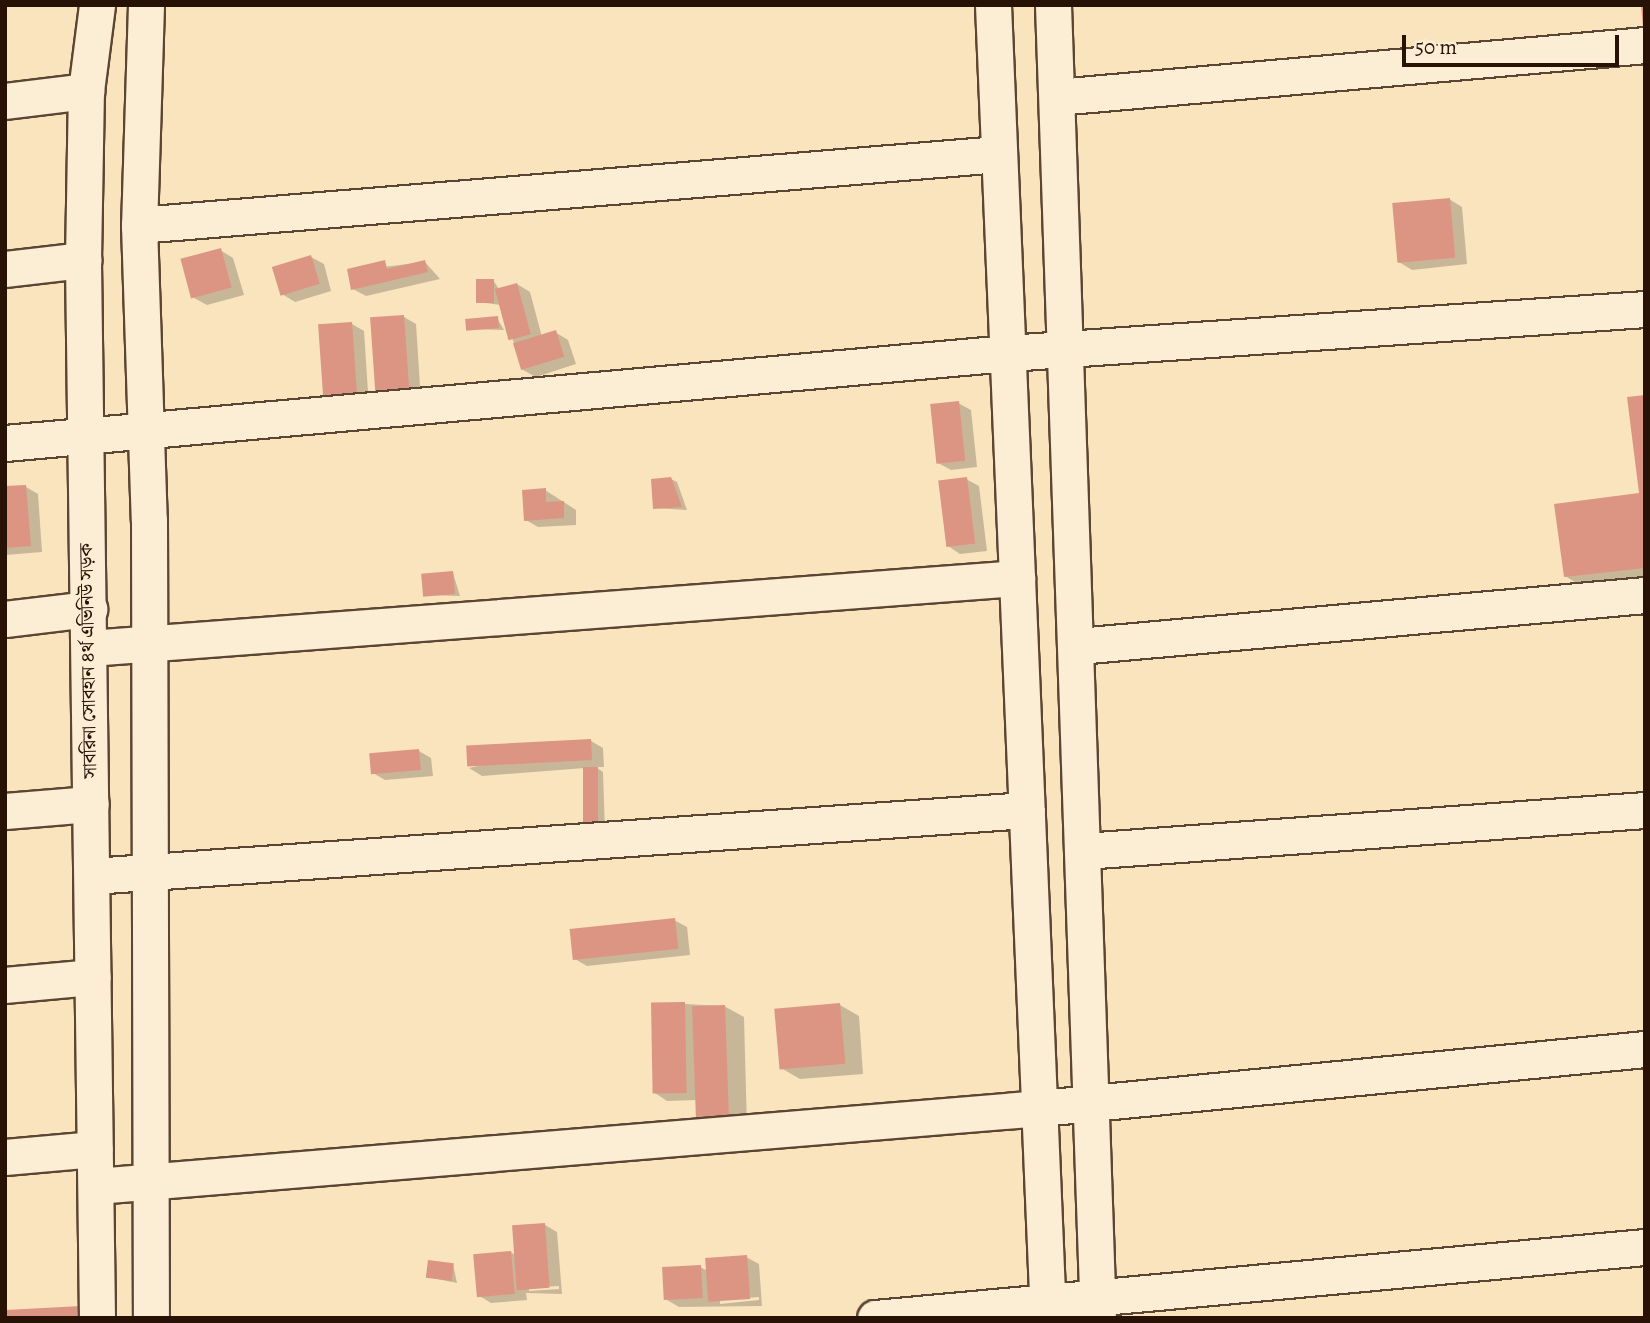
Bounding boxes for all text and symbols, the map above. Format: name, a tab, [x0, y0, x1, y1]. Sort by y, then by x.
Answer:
scale bar	[1405, 21, 1622, 65]
text: 50 m	[1415, 33, 1457, 61]
street label: সাবরিনা সোবহান ৪র্থ এভিনিউ সড়ক	[76, 543, 102, 779]

